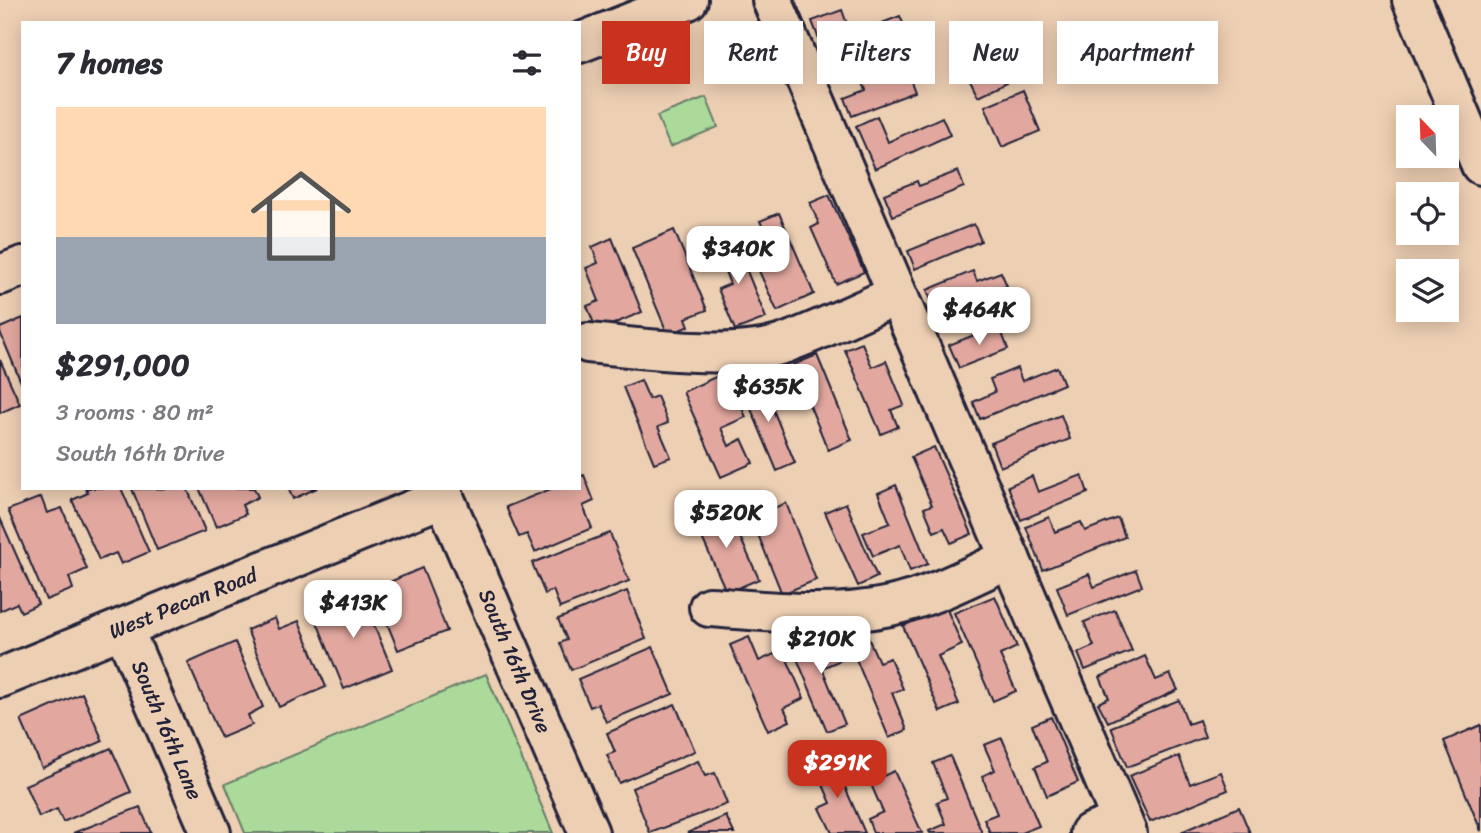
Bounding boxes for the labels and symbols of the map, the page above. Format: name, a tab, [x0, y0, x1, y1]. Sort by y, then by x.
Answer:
north arrow	[1396, 105, 1460, 168]
pin: $340K	[689, 226, 787, 286]
pin: $464K	[930, 288, 1028, 347]
pin: $635K	[719, 364, 817, 424]
pin: $520K	[677, 490, 775, 550]
street label: West Pecan Road	[103, 555, 265, 650]
pin: $413K	[304, 580, 402, 640]
street label: South 16th Drive	[467, 583, 563, 740]
pin: $210K	[772, 616, 870, 676]
street label: South 16th Lane	[120, 654, 214, 806]
pin: $291K	[788, 740, 886, 800]

